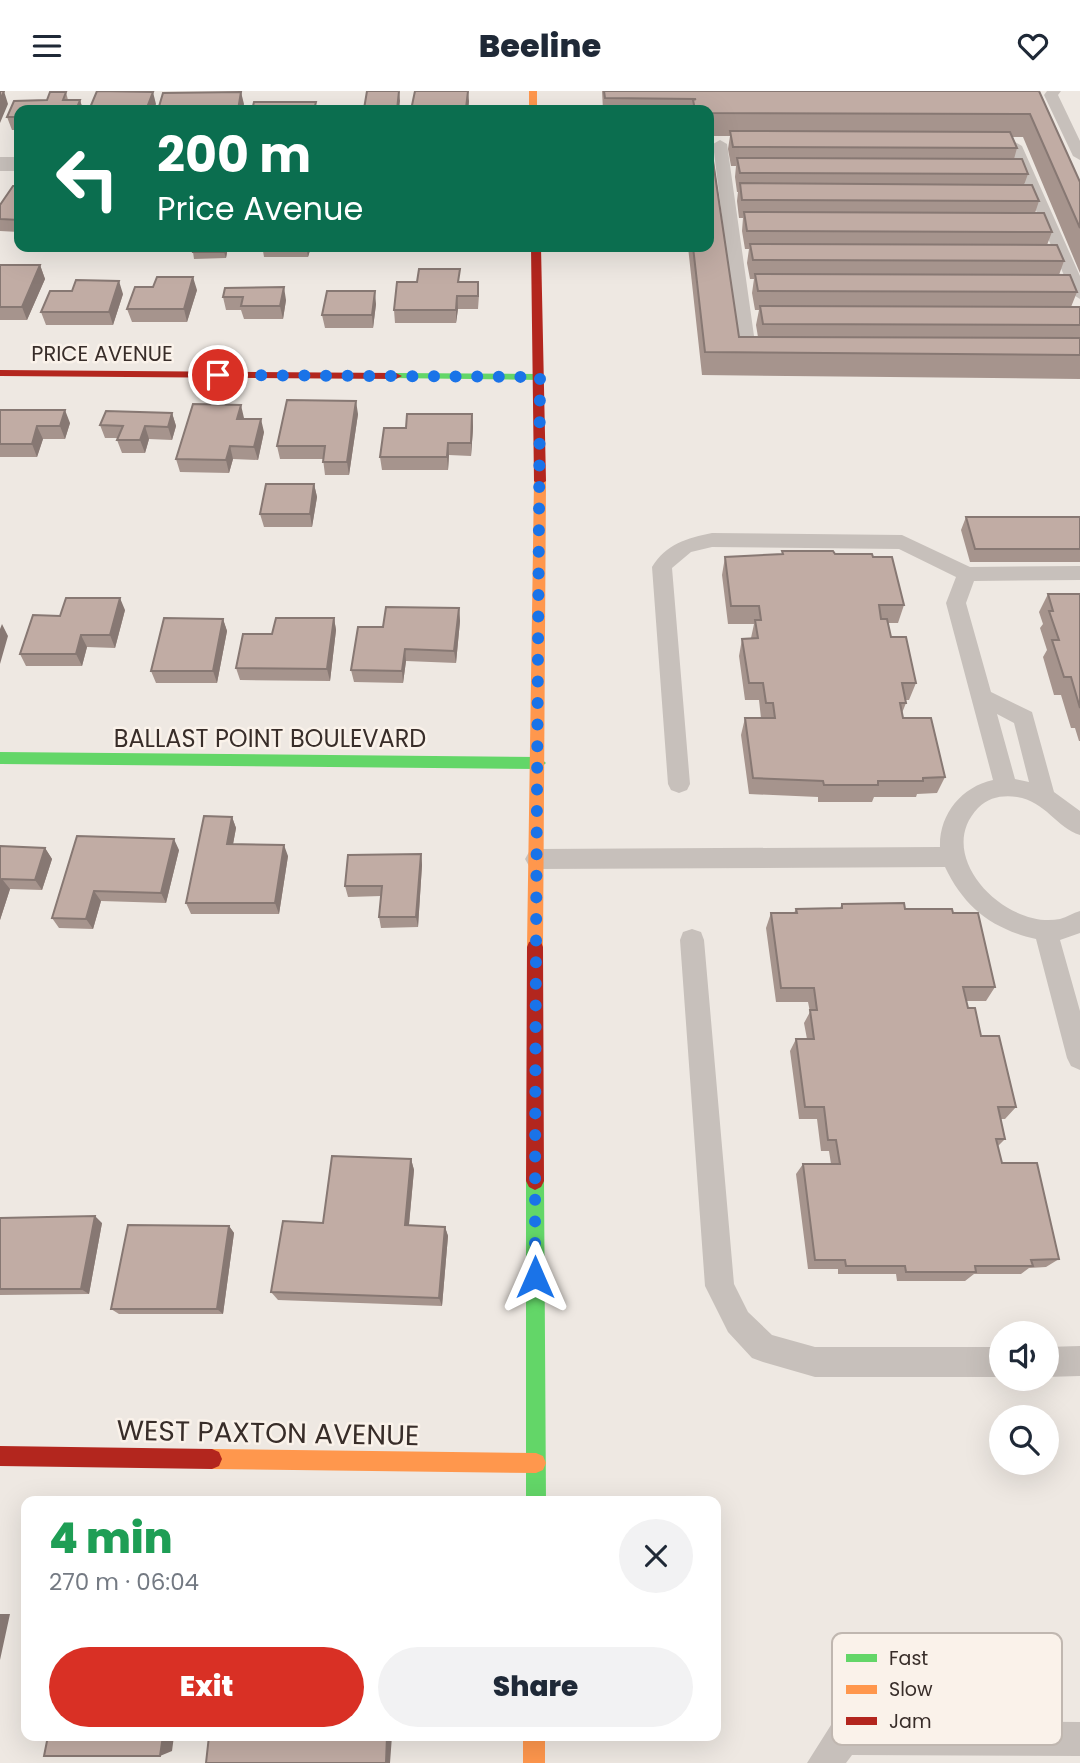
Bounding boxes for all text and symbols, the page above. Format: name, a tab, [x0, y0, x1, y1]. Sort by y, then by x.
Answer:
text: Beeline	[479, 23, 601, 68]
icon: menu	[28, 27, 66, 65]
icon: heart	[1014, 27, 1052, 65]
text: 200 m	[157, 121, 311, 189]
icon: left	[42, 133, 133, 224]
text: Price Avenue	[157, 186, 363, 231]
street label: PRICE AVENUE	[31, 339, 173, 368]
pin	[188, 345, 248, 405]
icon: arrive	[199, 356, 237, 394]
street label: BALLAST POINT BOULEVARD	[114, 722, 426, 755]
position arrow	[498, 1240, 572, 1314]
map controls	[989, 1321, 1059, 1475]
button: sound	[989, 1321, 1059, 1391]
button: search	[989, 1405, 1059, 1475]
street label: WEST PAXTON AVENUE	[116, 1411, 420, 1455]
text: 4 min	[49, 1509, 173, 1568]
button: close	[619, 1519, 693, 1593]
text: 270 m · 06:04	[49, 1566, 199, 1598]
legend	[832, 1633, 1062, 1745]
text: Fast	[889, 1645, 928, 1672]
button: Exit	[49, 1647, 364, 1727]
button: Share	[378, 1647, 693, 1727]
text: Slow	[889, 1676, 933, 1703]
text: Jam	[889, 1708, 931, 1735]

